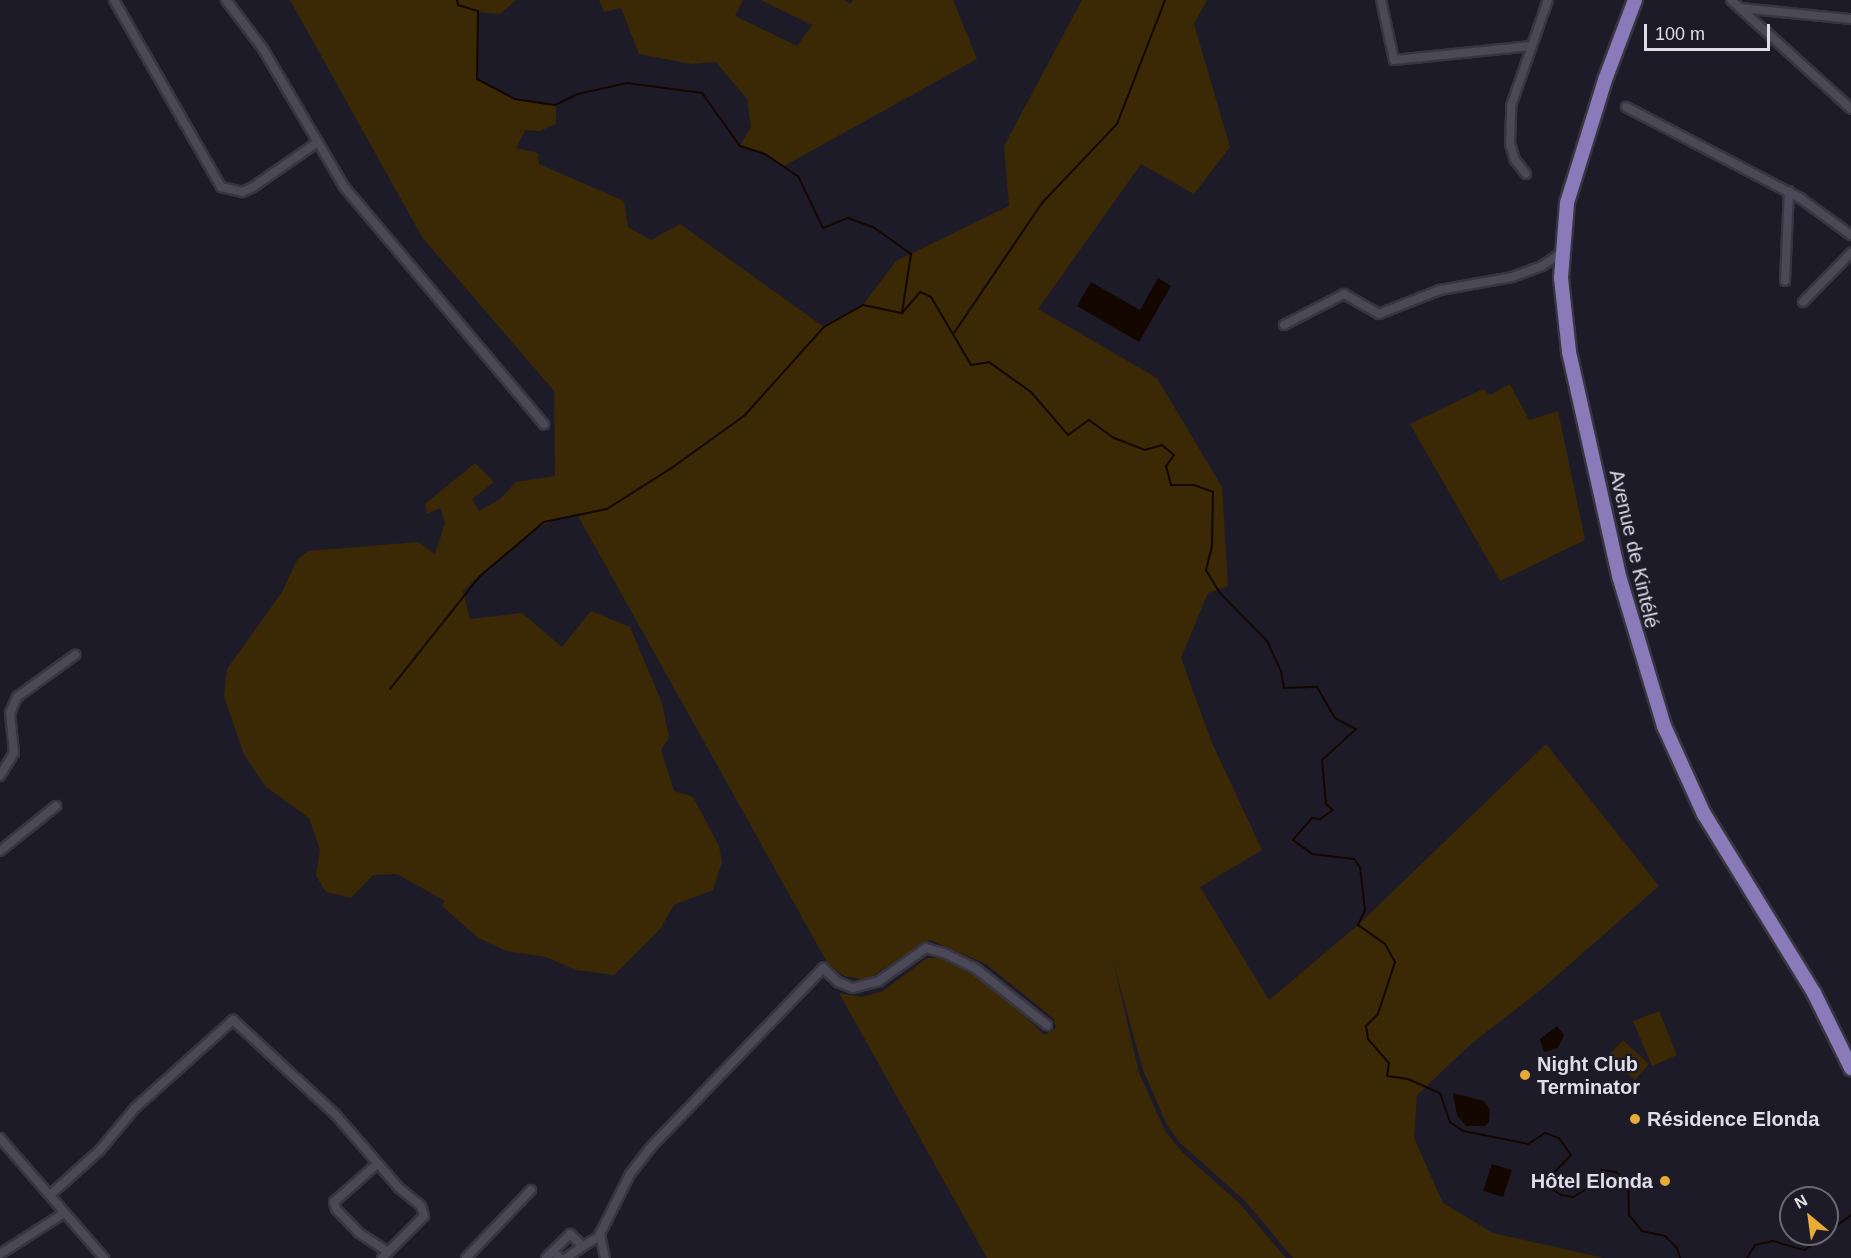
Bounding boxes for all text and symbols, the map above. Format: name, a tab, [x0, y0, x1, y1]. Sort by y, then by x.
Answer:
scale bar	[1647, 12, 1773, 50]
text: 100 m	[1655, 24, 1705, 44]
street label: Avenue de Kintélé	[1604, 467, 1664, 631]
place label: Night Club Terminator	[1537, 1052, 1640, 1099]
marker: Night Club Terminator	[1518, 1068, 1532, 1082]
place label: Résidence Elonda	[1647, 1107, 1819, 1131]
marker: Résidence Elonda	[1628, 1112, 1642, 1126]
place label: Hôtel Elonda	[1531, 1169, 1653, 1193]
marker: Hôtel Elonda	[1658, 1174, 1672, 1188]
north arrow	[1779, 1186, 1839, 1246]
text: N	[1792, 1191, 1810, 1212]

